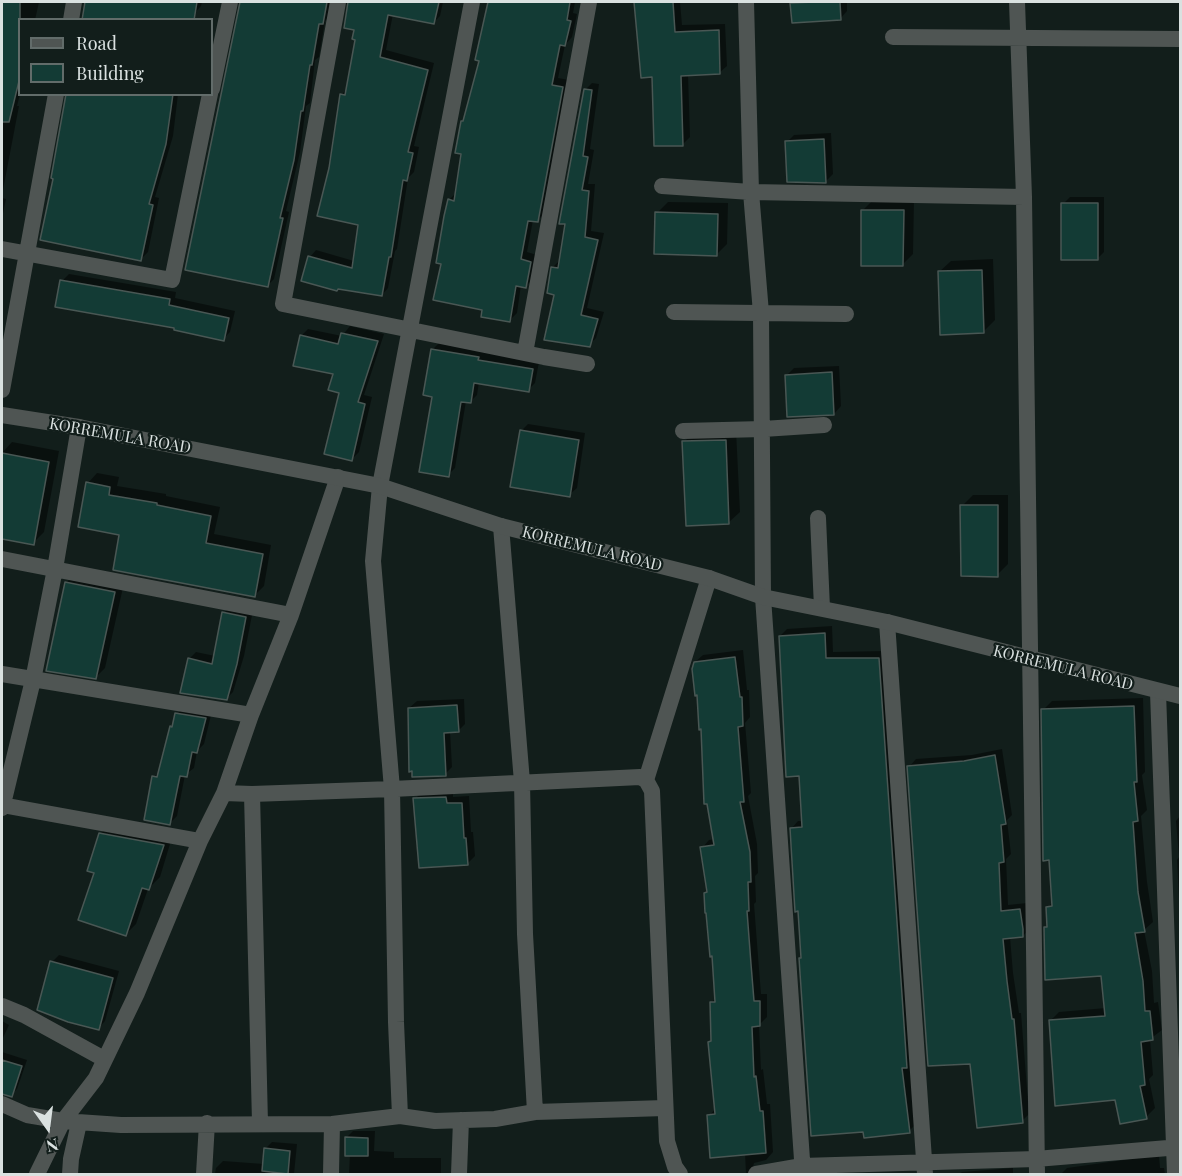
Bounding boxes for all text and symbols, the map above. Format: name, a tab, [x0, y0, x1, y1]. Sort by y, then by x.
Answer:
legend	[18, 18, 213, 96]
text: Road	[76, 31, 117, 55]
text: Building	[76, 61, 144, 85]
street label: KORREMULA ROAD	[48, 414, 192, 458]
street label: KORREMULA ROAD	[520, 522, 664, 576]
street label: KORREMULA ROAD	[991, 641, 1135, 695]
north arrow	[18, 1098, 78, 1158]
text: N	[44, 1134, 61, 1158]

